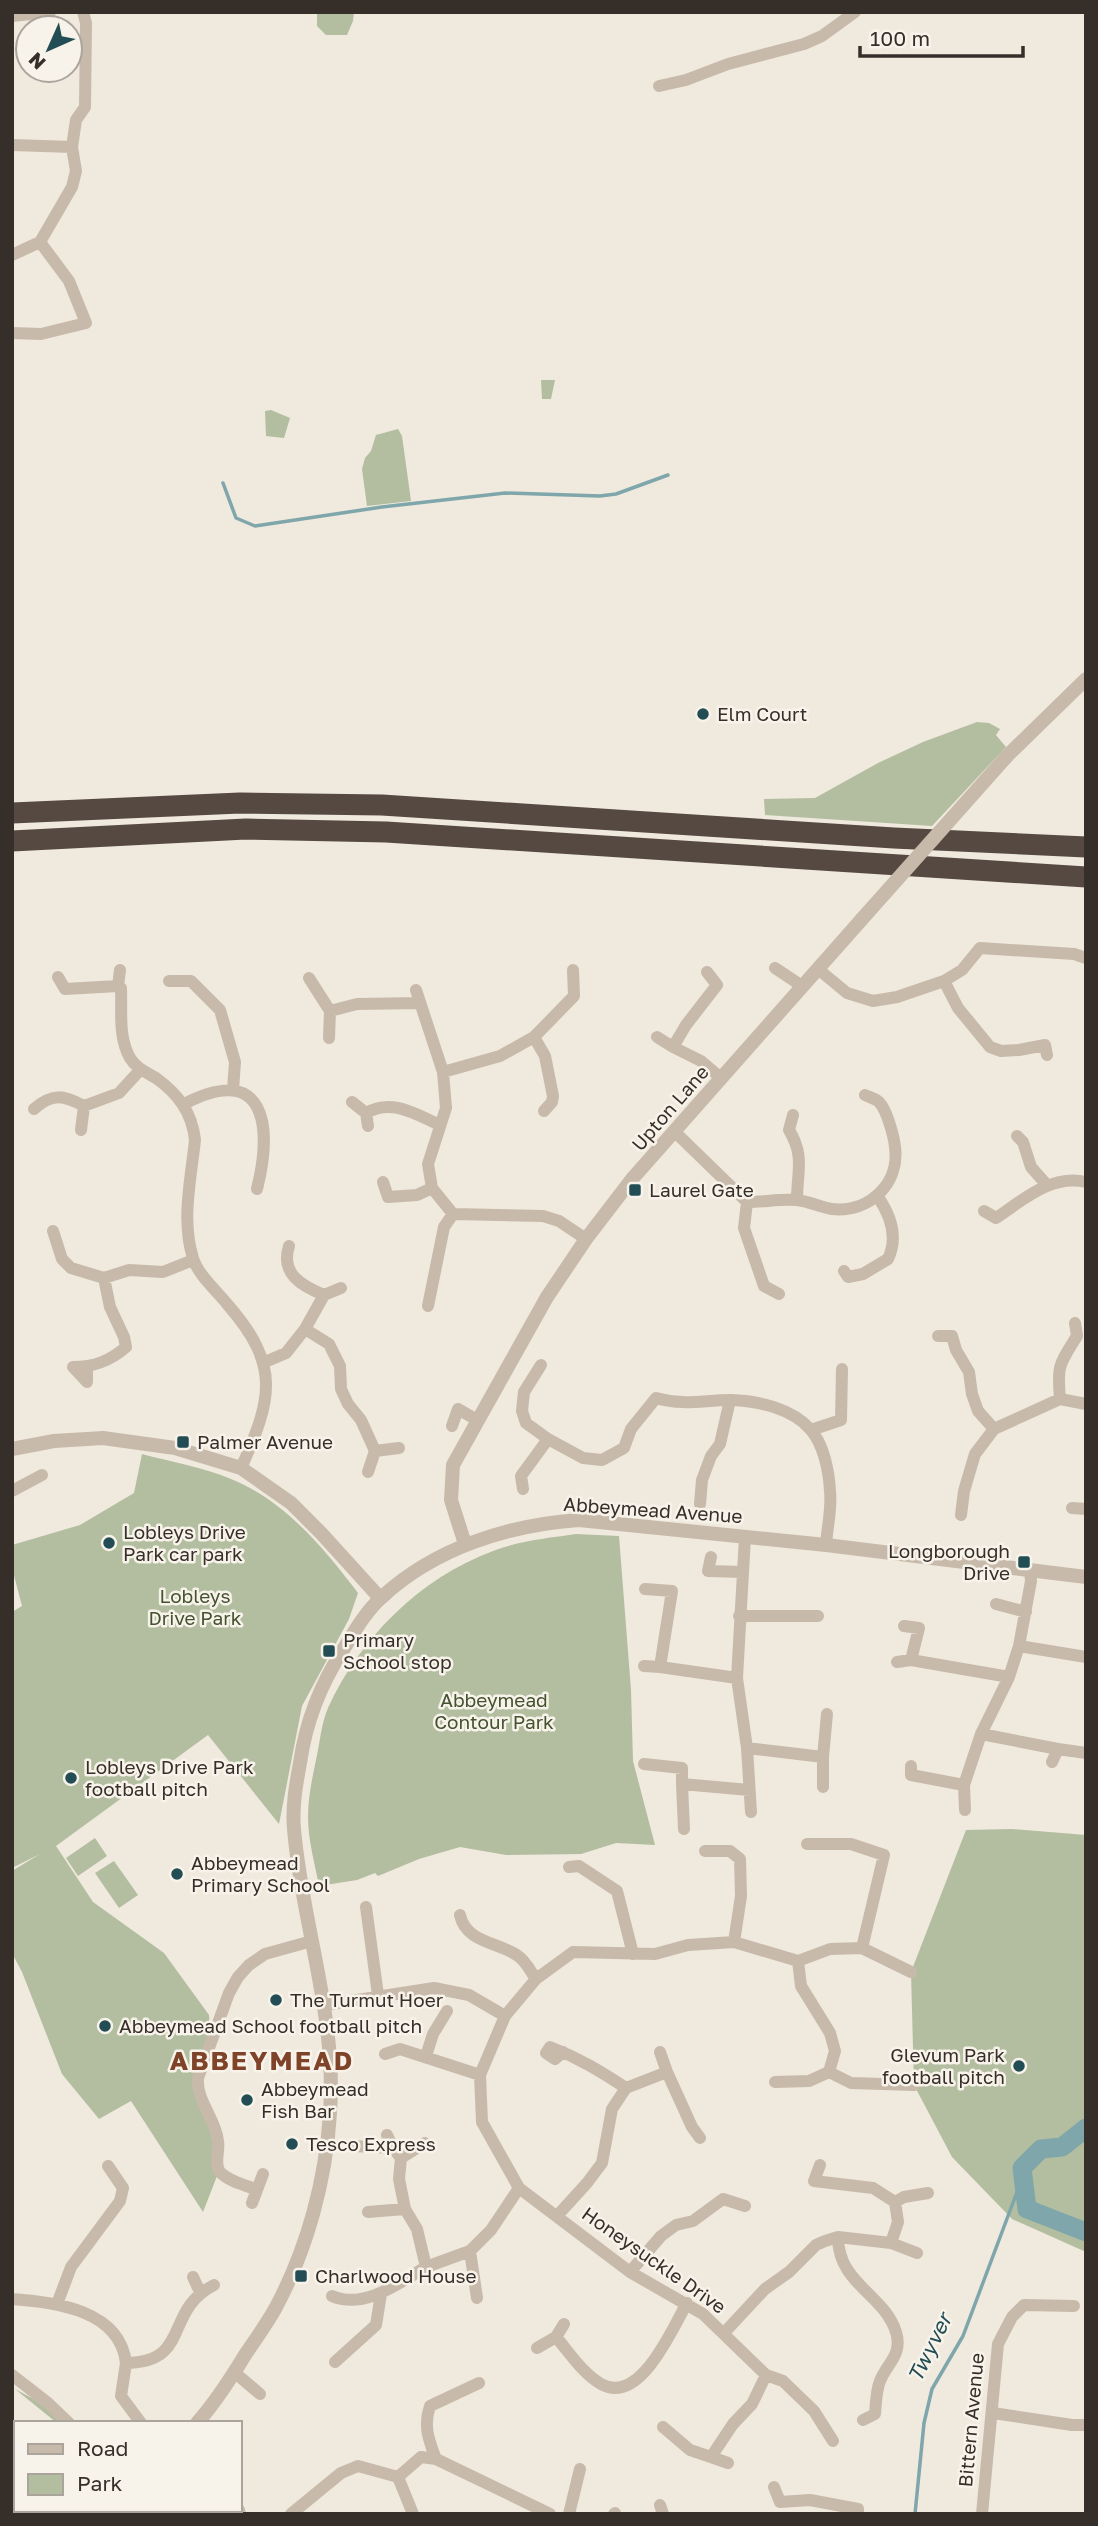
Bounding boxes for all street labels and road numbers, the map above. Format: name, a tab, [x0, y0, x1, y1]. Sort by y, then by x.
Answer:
street label: Upton Lane	[626, 1060, 713, 1155]
street label: Abbeymead Avenue	[563, 1492, 743, 1527]
street label: Honeysuckle Drive	[578, 2201, 731, 2318]
street label: Bittern Avenue	[953, 2352, 988, 2488]

